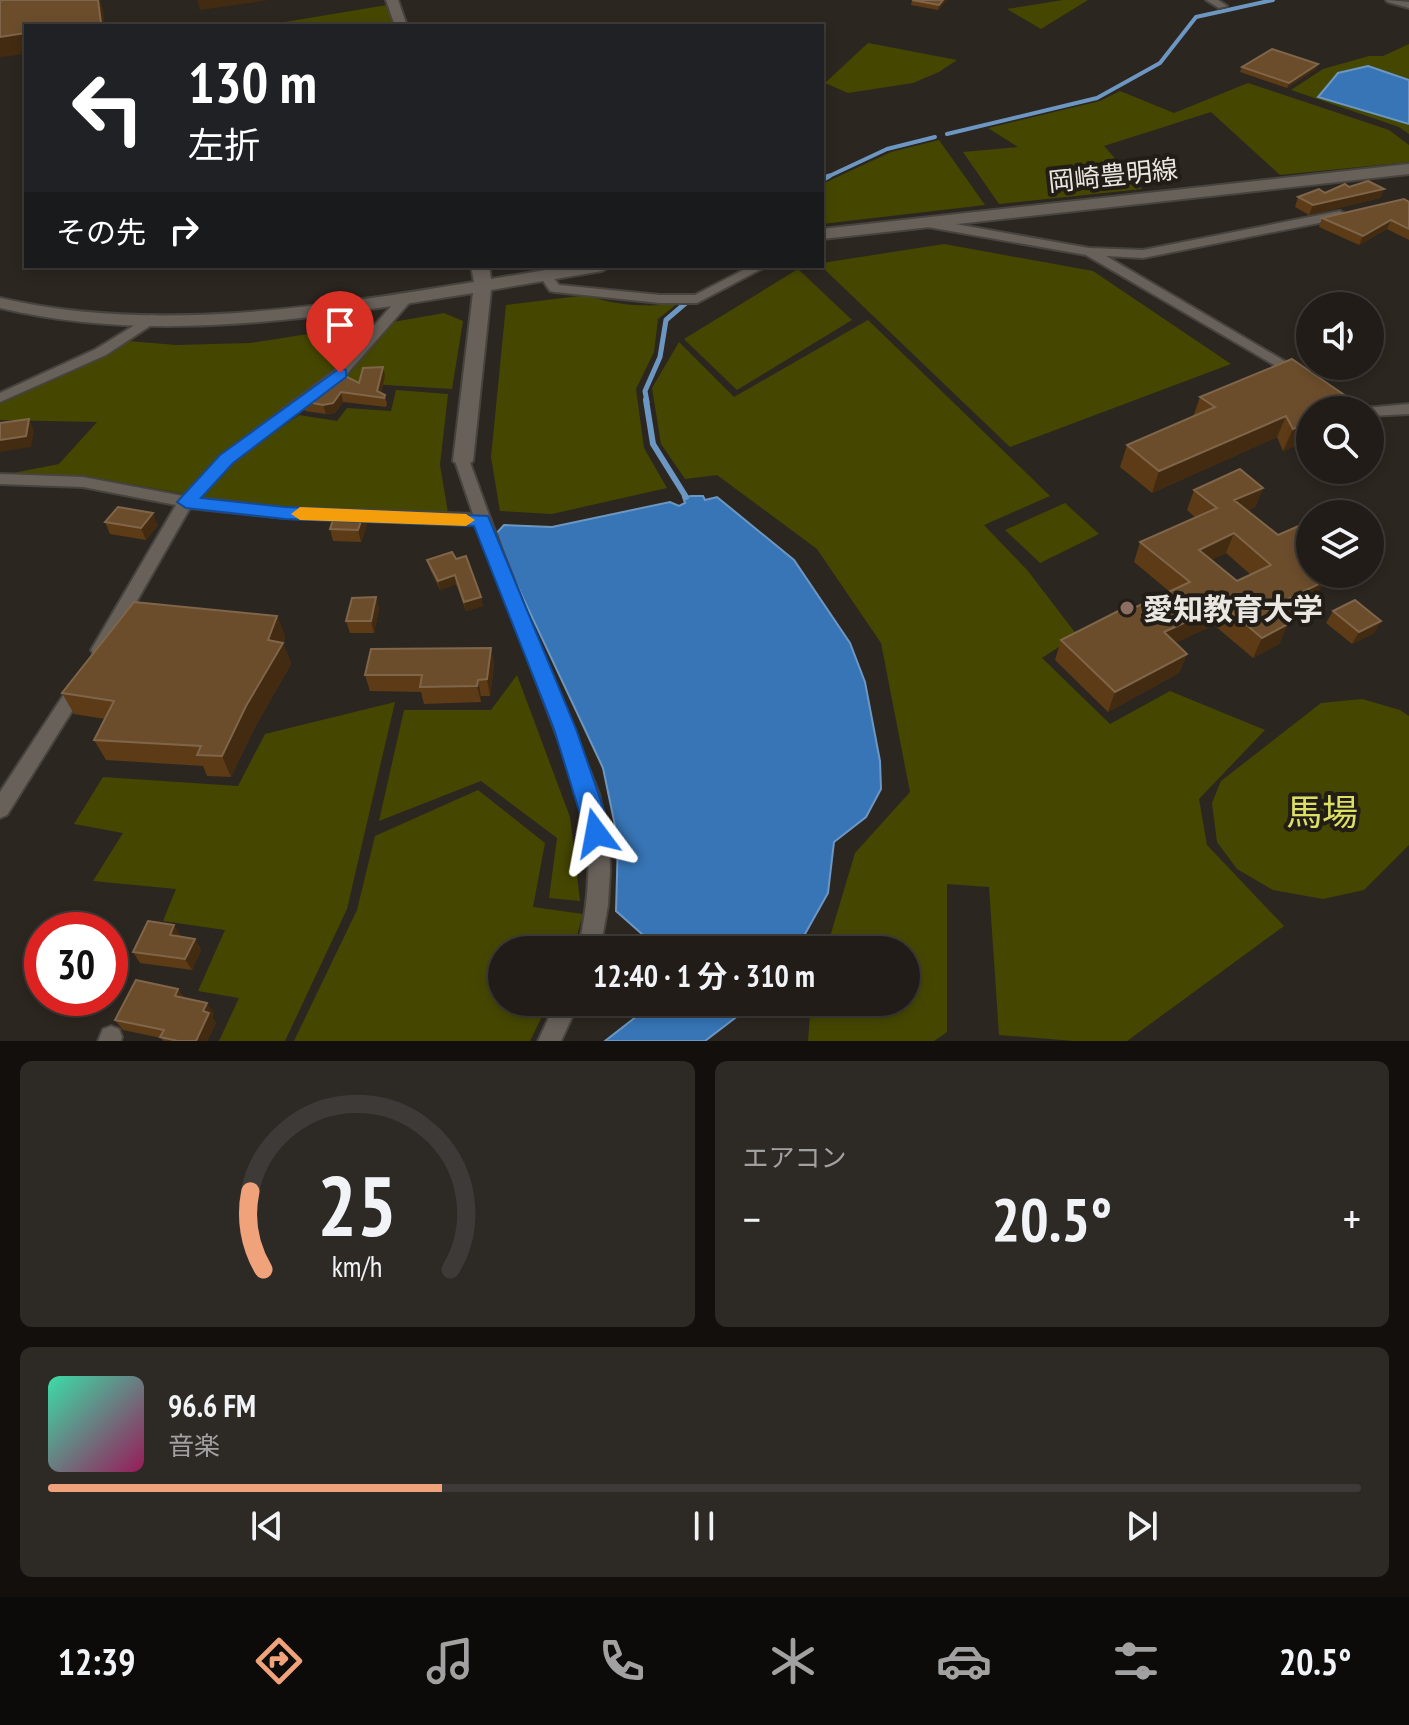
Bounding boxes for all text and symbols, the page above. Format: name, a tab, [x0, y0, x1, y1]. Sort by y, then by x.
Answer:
text: 130 m	[188, 46, 317, 118]
icon: left	[56, 56, 160, 160]
text: 左折	[188, 121, 260, 168]
street label: 岡崎豊明線	[1047, 152, 1179, 198]
icon: right	[162, 208, 206, 252]
text: その先	[56, 212, 146, 251]
pin	[306, 291, 374, 373]
map controls	[1296, 292, 1384, 588]
button: sound	[1296, 292, 1384, 380]
icon: arrive	[318, 303, 362, 347]
button: search	[1296, 396, 1384, 484]
button: layers	[1296, 500, 1384, 588]
place label: 愛知教育大学	[1143, 589, 1323, 628]
marker: 愛知教育大学	[1118, 599, 1136, 617]
park label: 馬場	[1286, 788, 1358, 835]
position arrow	[554, 791, 638, 875]
speed limit sign: 30	[24, 912, 128, 1016]
text: 12:40 · 1 分 · 310 m	[593, 956, 815, 995]
text: エアコン	[743, 1141, 847, 1174]
text: 25	[317, 1151, 397, 1259]
text: 20.5°	[991, 1180, 1112, 1258]
text: −	[743, 1190, 761, 1247]
text: +	[1343, 1190, 1361, 1247]
text: km/h	[332, 1248, 383, 1285]
text: 96.6 FM	[168, 1386, 256, 1425]
text: 音楽	[168, 1429, 220, 1462]
icon: previous	[245, 1504, 289, 1548]
icon: pause	[682, 1504, 726, 1548]
icon: next	[1120, 1504, 1164, 1548]
icon: directions	[251, 1633, 307, 1689]
icon: music	[422, 1633, 478, 1689]
icon: phone	[594, 1633, 650, 1689]
icon: climate	[765, 1633, 821, 1689]
icon: car	[936, 1633, 992, 1689]
icon: filters	[1108, 1633, 1164, 1689]
text: 12:39	[58, 1638, 136, 1685]
text: 20.5°	[1279, 1638, 1351, 1685]

